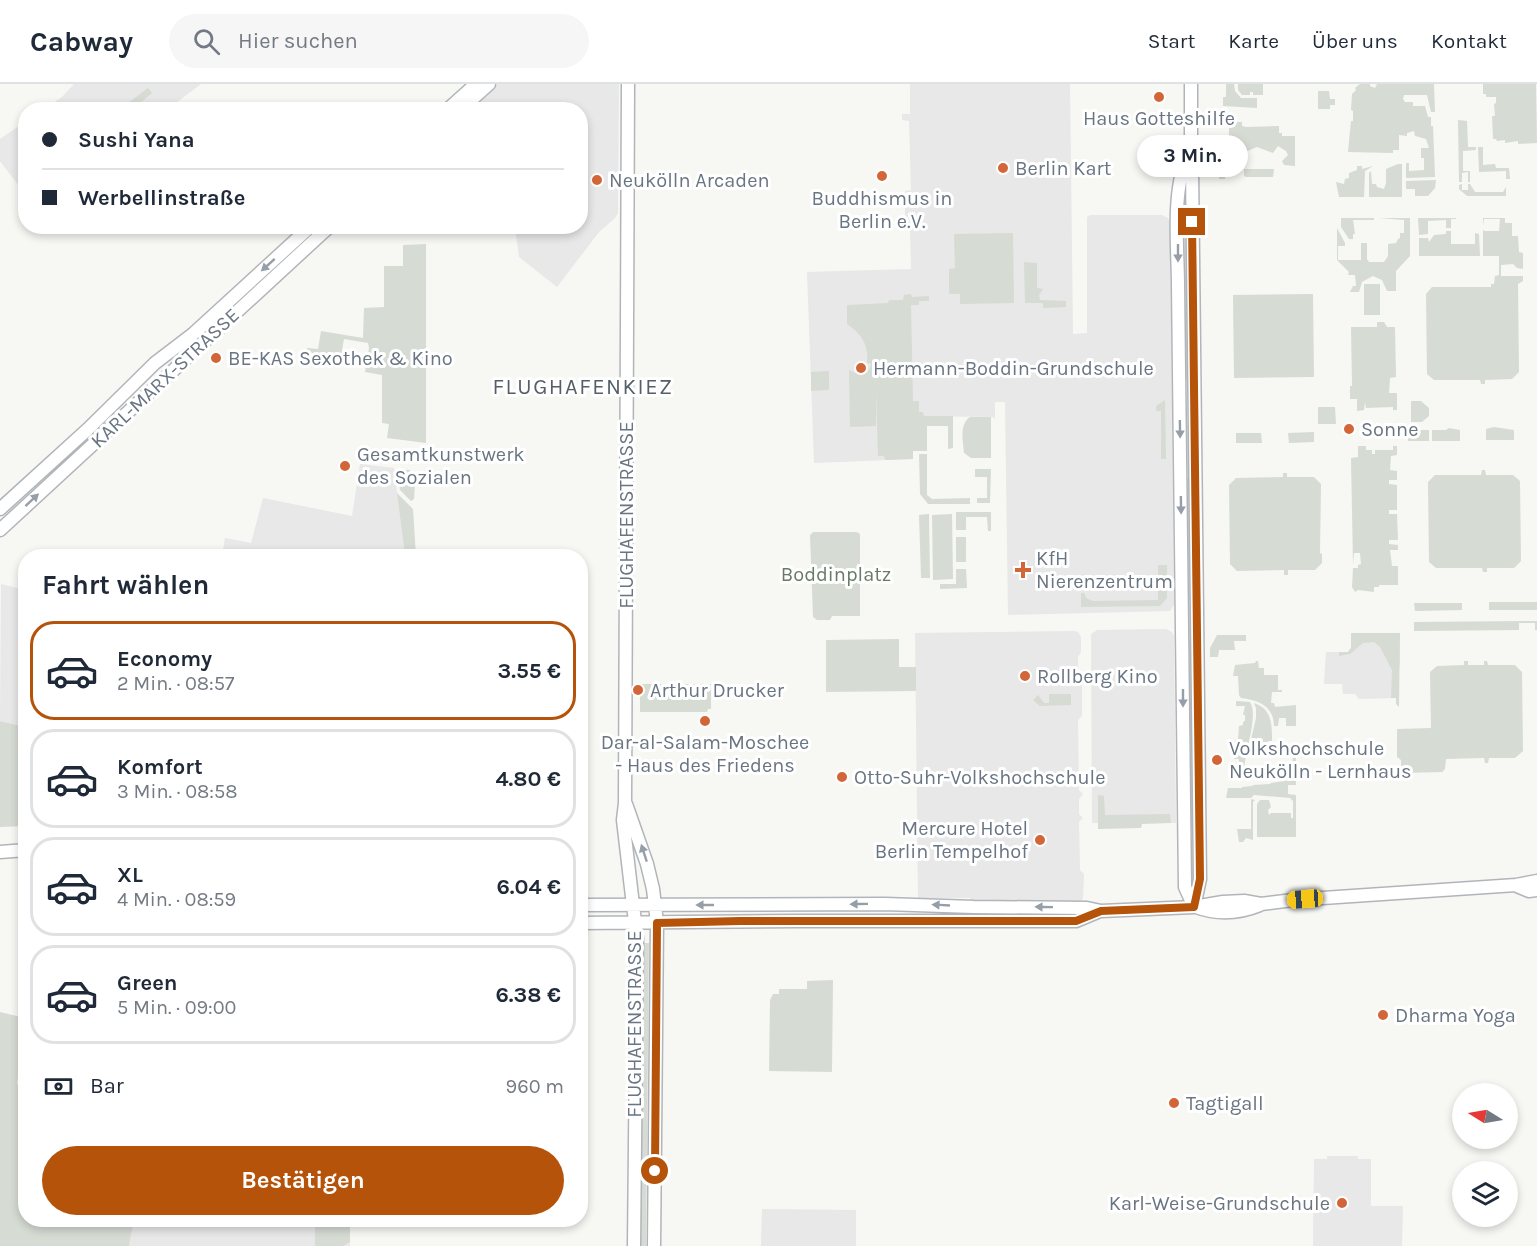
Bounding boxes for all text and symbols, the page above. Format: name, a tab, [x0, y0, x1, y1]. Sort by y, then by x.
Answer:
search box	[169, 14, 589, 68]
text: Cabway	[30, 25, 133, 58]
icon: search	[190, 25, 223, 58]
text: Hier suchen	[238, 28, 358, 54]
text: Start	[1148, 29, 1195, 53]
text: Karte	[1228, 29, 1279, 53]
text: Über uns	[1312, 29, 1398, 53]
text: Kontakt	[1431, 29, 1507, 53]
marker: Haus Gotteshilfe	[1152, 90, 1166, 104]
place label: Haus Gotteshilfe	[1083, 107, 1235, 130]
text: Sushi Yana	[78, 127, 195, 153]
callout: 3 Min.	[1136, 135, 1248, 177]
text: 3 Min.	[1163, 144, 1222, 167]
place label: Berlin Kart	[1015, 157, 1112, 180]
marker: Berlin Kart	[996, 161, 1010, 175]
place label: Neukölln Arcaden	[609, 169, 770, 192]
marker: Buddhismus in Berlin e.V.	[875, 169, 889, 183]
marker: Neukölln Arcaden	[590, 173, 604, 187]
text: Werbellinstraße	[78, 185, 245, 211]
place label: Buddhismus in Berlin e.V.	[812, 187, 952, 233]
route end	[1178, 208, 1205, 235]
one-way arrow	[1173, 244, 1183, 263]
one-way arrow	[261, 258, 276, 272]
street label: KARL-MARX-STRASSE	[86, 303, 244, 453]
place label: BE-KAS Sexothek & Kino	[228, 347, 453, 370]
marker: BE-KAS Sexothek & Kino	[209, 351, 223, 365]
place label: Hermann-Boddin-Grundschule	[873, 357, 1154, 380]
marker: Hermann-Boddin-Grundschule	[854, 361, 868, 375]
district label: FLUGHAFENKIEZ	[492, 374, 674, 400]
place label: Sonne	[1361, 418, 1418, 441]
one-way arrow	[1175, 419, 1185, 438]
street label: FLUGHAFENSTRASSE	[615, 421, 638, 609]
marker: Sonne	[1342, 422, 1356, 436]
place label: Gesamtkunstwerk des Sozialen	[357, 443, 525, 489]
marker: Gesamtkunstwerk des Sozialen	[338, 459, 352, 473]
one-way arrow	[24, 494, 39, 507]
one-way arrow	[1176, 495, 1186, 514]
place label: KfH Nierenzentrum	[1036, 547, 1173, 593]
marker: KfH Nierenzentrum	[1014, 561, 1032, 579]
park label: Boddinplatz	[781, 563, 891, 586]
text: Fahrt wählen	[42, 569, 209, 601]
icon: car	[45, 644, 99, 698]
text: Economy	[117, 646, 212, 672]
text: 3.55 €	[497, 658, 561, 684]
place label: Rollberg Kino	[1037, 665, 1158, 688]
marker: Rollberg Kino	[1018, 669, 1032, 683]
text: 2 Min. · 08:57	[117, 672, 234, 695]
place label: Arthur Drucker	[650, 679, 785, 702]
marker: Arthur Drucker	[631, 683, 645, 697]
one-way arrow	[1178, 689, 1188, 708]
marker: Dar-al-Salam-Moschee - Haus des Friedens	[698, 714, 712, 728]
place label: Dar-al-Salam-Moschee - Haus des Friedens	[601, 731, 809, 777]
place label: Volkshochschule Neukölln - Lernhaus	[1229, 737, 1412, 783]
icon: car	[45, 752, 99, 806]
marker: Volkshochschule Neukölln - Lernhaus	[1210, 753, 1224, 767]
text: Komfort	[117, 754, 203, 780]
text: 4.80 €	[496, 766, 561, 792]
place label: Otto-Suhr-Volkshochschule	[854, 766, 1106, 789]
marker: Otto-Suhr-Volkshochschule	[835, 770, 849, 784]
text: 3 Min. · 08:58	[117, 780, 238, 803]
place label: Mercure Hotel Berlin Tempelhof	[875, 817, 1028, 863]
marker: Mercure Hotel Berlin Tempelhof	[1033, 833, 1047, 847]
one-way arrow	[638, 844, 648, 862]
icon: car	[45, 860, 99, 914]
text: XL	[117, 862, 143, 888]
text: 6.04 €	[496, 874, 561, 900]
text: 4 Min. · 08:59	[117, 888, 236, 911]
car	[1286, 889, 1324, 909]
one-way arrow	[849, 899, 868, 909]
one-way arrow	[696, 900, 715, 910]
one-way arrow	[932, 901, 951, 910]
one-way arrow	[1034, 902, 1053, 912]
street label: FLUGHAFENSTRASSE	[623, 930, 646, 1118]
icon: car	[45, 968, 99, 1022]
text: Green	[117, 970, 178, 996]
text: 6.38 €	[496, 982, 561, 1008]
text: 5 Min. · 09:00	[117, 996, 236, 1019]
place label: Dharma Yoga	[1395, 1004, 1516, 1027]
marker: Dharma Yoga	[1376, 1008, 1390, 1022]
icon: cash	[42, 1070, 75, 1103]
text: Bar	[90, 1073, 124, 1099]
text: 960 m	[506, 1075, 564, 1098]
north arrow	[1452, 1083, 1518, 1149]
map controls	[1452, 1083, 1518, 1227]
place label: Tagtigall	[1186, 1092, 1264, 1115]
marker: Tagtigall	[1167, 1096, 1181, 1110]
button: Bestätigen	[42, 1146, 564, 1215]
route start	[641, 1157, 668, 1184]
button: layers	[1452, 1161, 1518, 1227]
place label: Karl-Weise-Grundschule	[1109, 1192, 1330, 1215]
marker: Karl-Weise-Grundschule	[1335, 1196, 1349, 1210]

